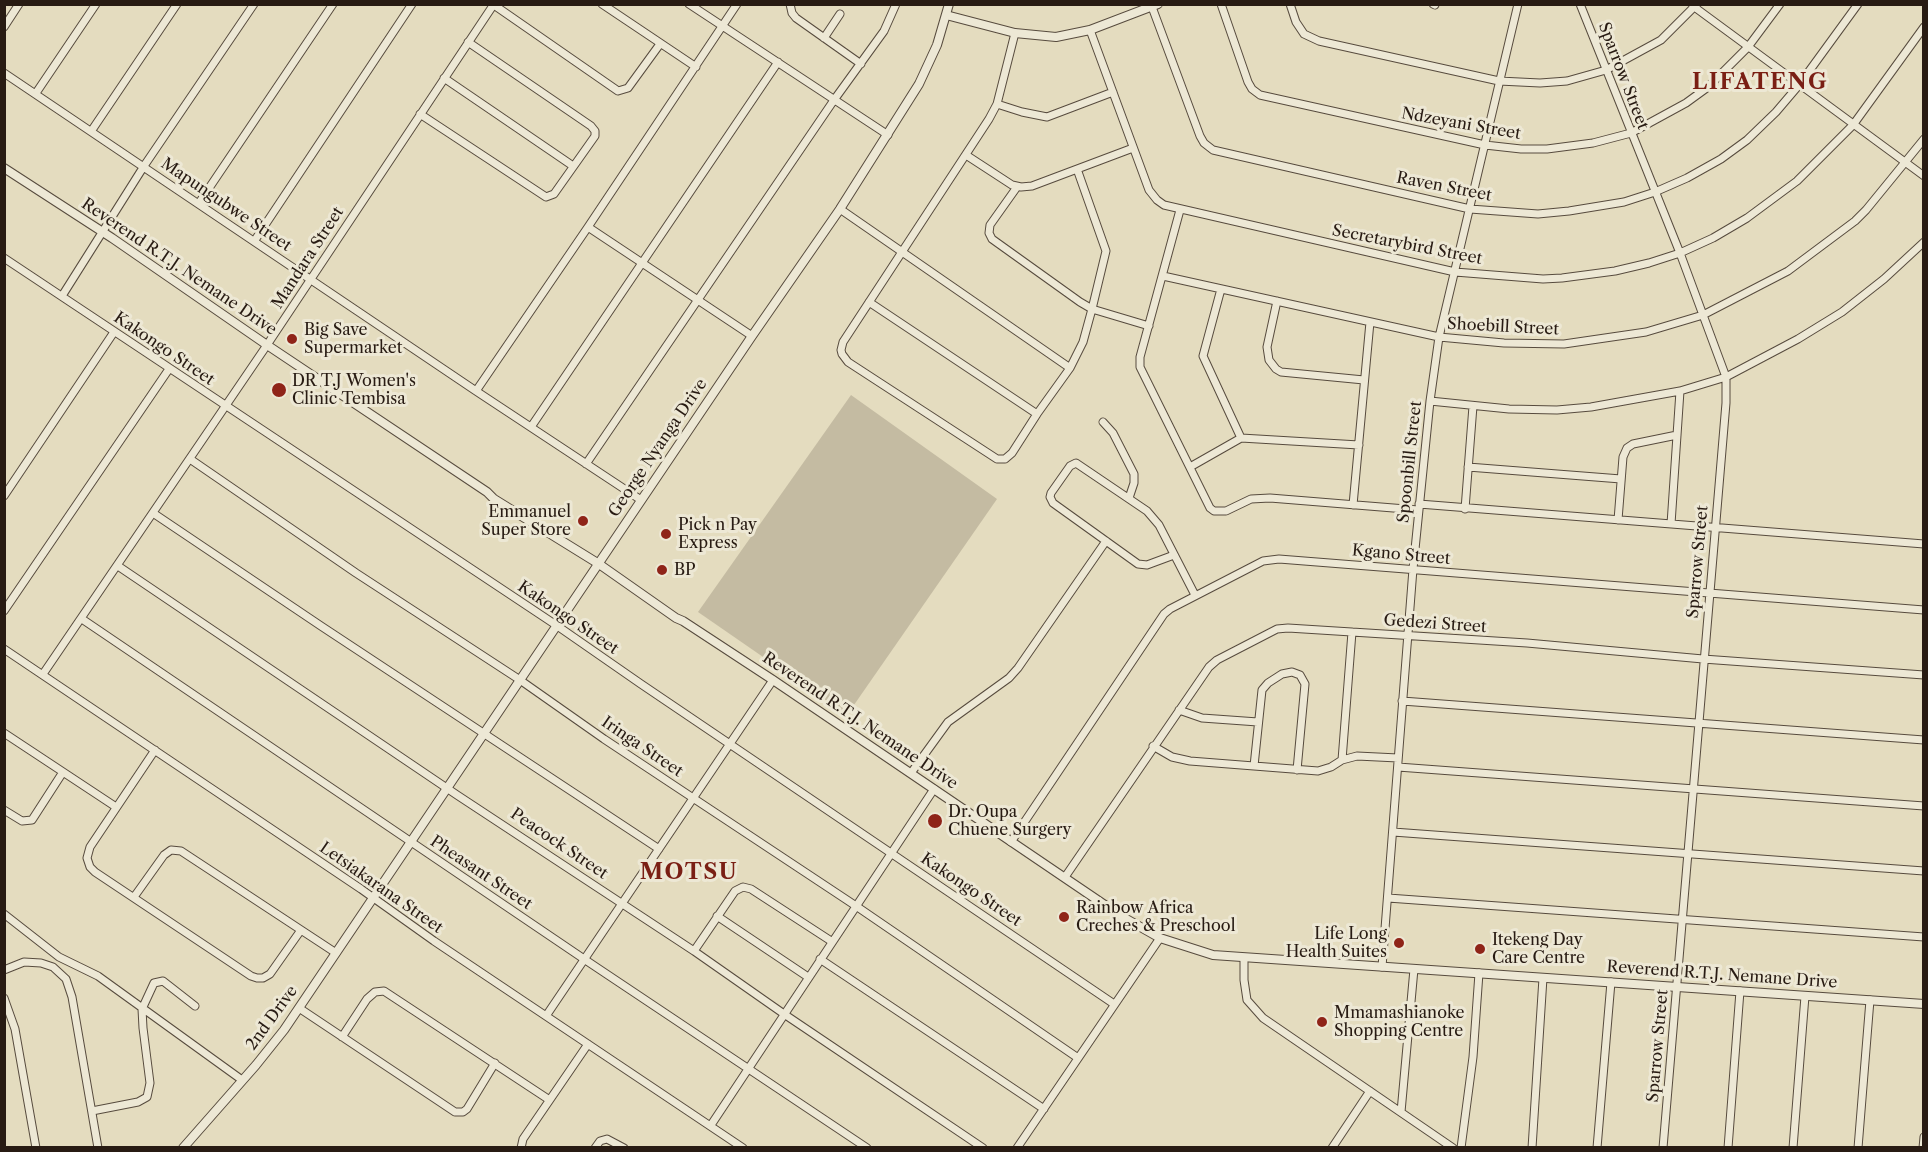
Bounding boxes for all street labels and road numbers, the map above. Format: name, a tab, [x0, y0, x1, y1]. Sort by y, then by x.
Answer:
street label: Sparrow Street	[1594, 20, 1652, 132]
street label: Ndzeyani Street	[1400, 104, 1522, 144]
street label: Mapungubwe Street	[157, 154, 295, 256]
street label: Raven Street	[1395, 168, 1493, 206]
street label: Reverend R.T.J. Nemane Drive	[78, 194, 280, 340]
street label: Mandara Street	[268, 204, 348, 312]
street label: Secretarybird Street	[1330, 221, 1484, 269]
street label: Kakongo Street	[110, 308, 218, 390]
street label: Shoebill Street	[1447, 314, 1559, 340]
street label: George Nyanga Drive	[605, 375, 711, 521]
street label: Spoonbill Street	[1394, 400, 1426, 524]
street label: Sparrow Street	[1683, 505, 1713, 619]
street label: Kgano Street	[1351, 541, 1451, 569]
street label: Kakongo Street	[514, 577, 622, 659]
street label: Gedezi Street	[1383, 611, 1487, 637]
street label: Reverend R.T.J. Nemane Drive	[759, 648, 961, 794]
street label: Iringa Street	[598, 713, 686, 781]
street label: Peacock Street	[507, 804, 611, 884]
street label: Pheasant Street	[426, 832, 536, 914]
street label: Letsiakarana Street	[316, 838, 446, 938]
street label: Kakongo Street	[917, 849, 1025, 931]
street label: Reverend R.T.J. Nemane Drive	[1606, 957, 1838, 993]
street label: 2nd Drive	[242, 982, 302, 1054]
street label: Sparrow Street	[1643, 989, 1673, 1103]

